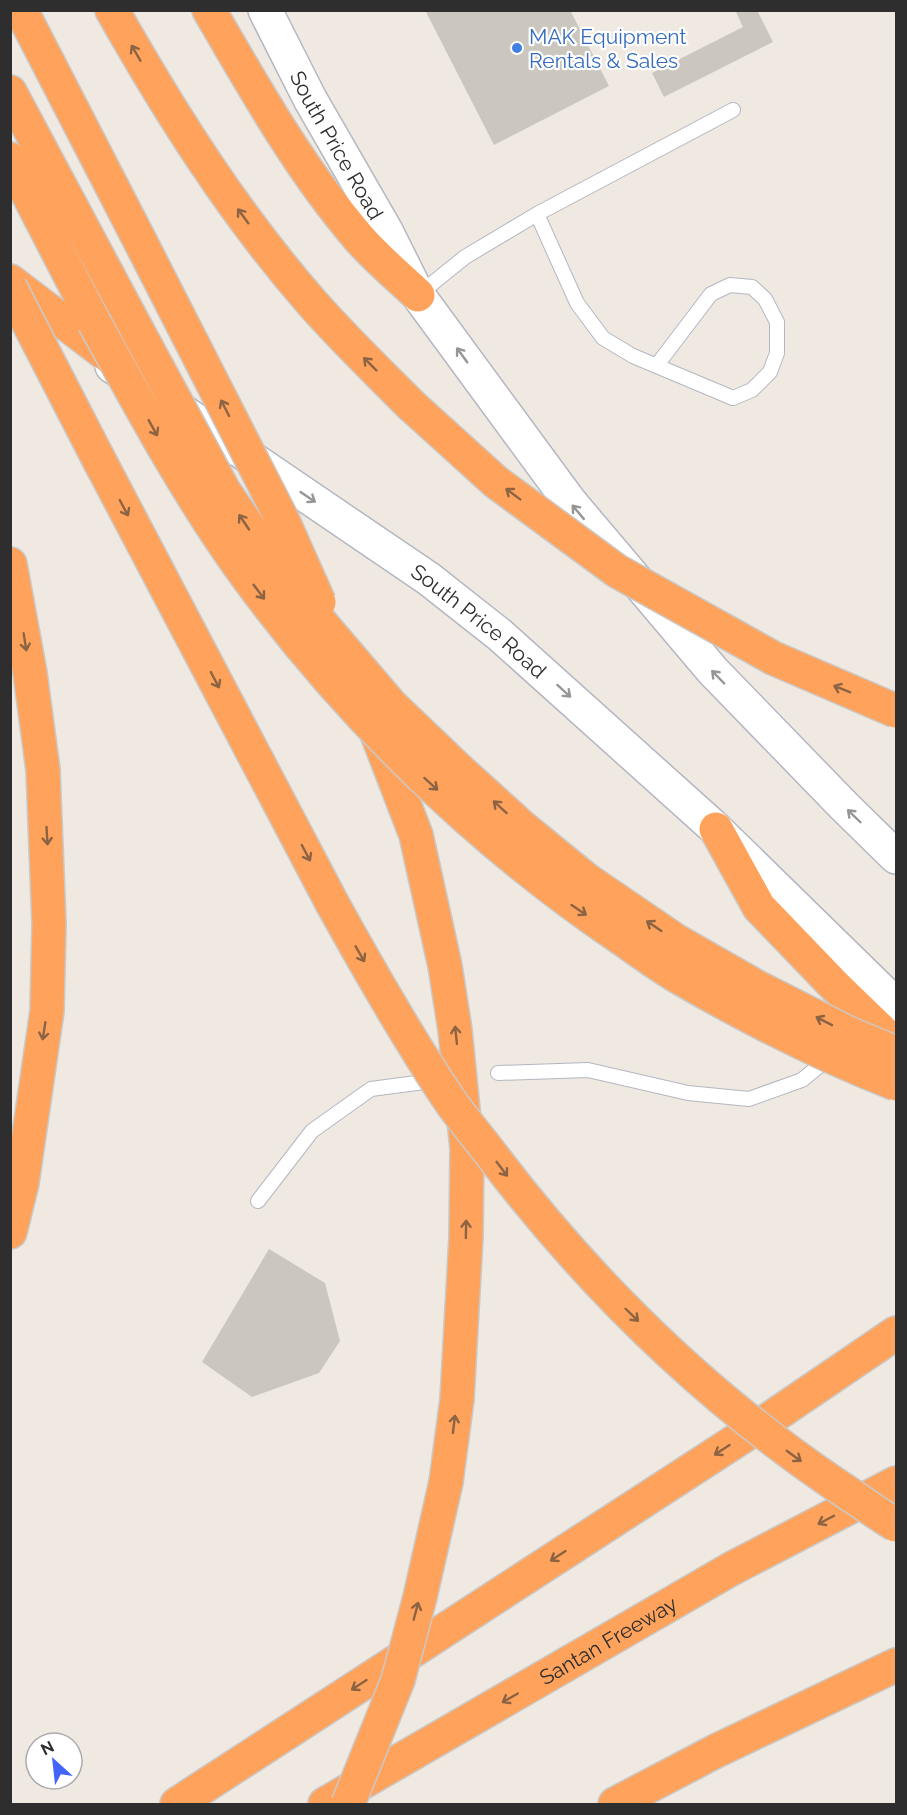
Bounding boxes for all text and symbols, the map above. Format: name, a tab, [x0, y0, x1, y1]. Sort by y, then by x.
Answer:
place label: MAK Equipment Rentals & Sales	[529, 24, 686, 73]
marker: MAK Equipment Rentals & Sales	[510, 41, 524, 55]
one-way arrow	[130, 45, 142, 62]
street label: South Price Road	[285, 66, 389, 224]
one-way arrow	[237, 209, 249, 225]
one-way arrow	[456, 348, 468, 364]
one-way arrow	[363, 356, 377, 371]
one-way arrow	[219, 399, 230, 417]
one-way arrow	[147, 419, 159, 436]
one-way arrow	[505, 488, 521, 501]
one-way arrow	[300, 491, 316, 503]
one-way arrow	[119, 498, 131, 516]
one-way arrow	[572, 504, 585, 520]
one-way arrow	[238, 514, 250, 530]
street label: South Price Road	[407, 558, 552, 683]
one-way arrow	[252, 583, 265, 599]
one-way arrow	[20, 632, 31, 652]
one-way arrow	[711, 669, 725, 684]
one-way arrow	[210, 671, 221, 689]
one-way arrow	[556, 683, 571, 697]
one-way arrow	[834, 683, 852, 694]
one-way arrow	[423, 777, 438, 791]
one-way arrow	[493, 800, 508, 814]
one-way arrow	[847, 809, 862, 824]
one-way arrow	[42, 825, 53, 845]
one-way arrow	[300, 844, 312, 861]
one-way arrow	[570, 904, 587, 916]
one-way arrow	[646, 920, 663, 932]
one-way arrow	[355, 945, 367, 962]
one-way arrow	[815, 1015, 833, 1026]
one-way arrow	[38, 1020, 49, 1040]
one-way arrow	[450, 1025, 461, 1045]
one-way arrow	[496, 1161, 509, 1177]
one-way arrow	[460, 1220, 472, 1240]
one-way arrow	[624, 1307, 639, 1322]
one-way arrow	[448, 1415, 459, 1434]
one-way arrow	[714, 1444, 730, 1456]
one-way arrow	[786, 1450, 802, 1462]
one-way arrow	[818, 1514, 835, 1526]
one-way arrow	[550, 1550, 567, 1562]
street label: Santan Freeway	[535, 1591, 681, 1690]
one-way arrow	[411, 1602, 422, 1621]
one-way arrow	[351, 1679, 368, 1692]
one-way arrow	[502, 1692, 519, 1704]
north arrow	[24, 1731, 84, 1791]
text: N	[38, 1737, 57, 1759]

